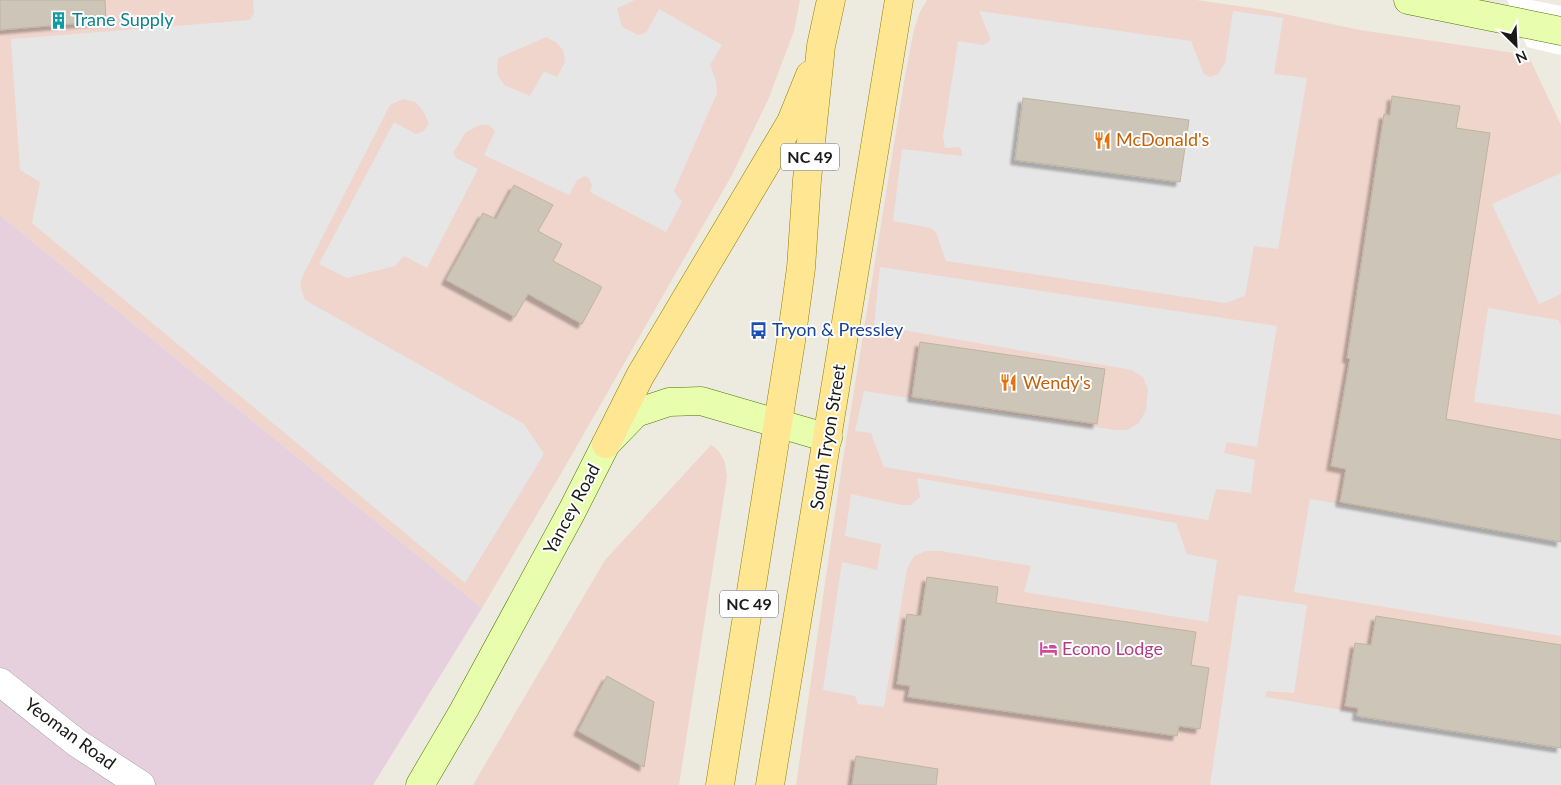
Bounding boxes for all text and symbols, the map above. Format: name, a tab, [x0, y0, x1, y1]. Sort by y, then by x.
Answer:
place label: Trane Supply	[72, 8, 174, 30]
building icon: Trane Supply	[48, 10, 68, 30]
north arrow	[1491, 20, 1541, 70]
text: N	[1513, 47, 1530, 67]
place label: McDonald's	[1116, 128, 1210, 150]
restaurant icon: McDonald's	[1092, 130, 1112, 150]
road number: NC 49	[781, 144, 839, 170]
place label: Tryon & Pressley	[772, 318, 904, 340]
bus stop icon: Tryon & Pressley	[748, 320, 768, 340]
street label: South Tryon Street	[805, 362, 849, 511]
place label: Wendy's	[1023, 371, 1091, 393]
restaurant icon: Wendy's	[999, 373, 1019, 393]
street label: Yancey Road	[538, 460, 604, 558]
road number: NC 49	[720, 590, 778, 618]
place label: Econo Lodge	[1062, 637, 1163, 659]
hotel icon: Econo Lodge	[1038, 639, 1058, 659]
street label: Yeoman Road	[21, 693, 120, 774]

